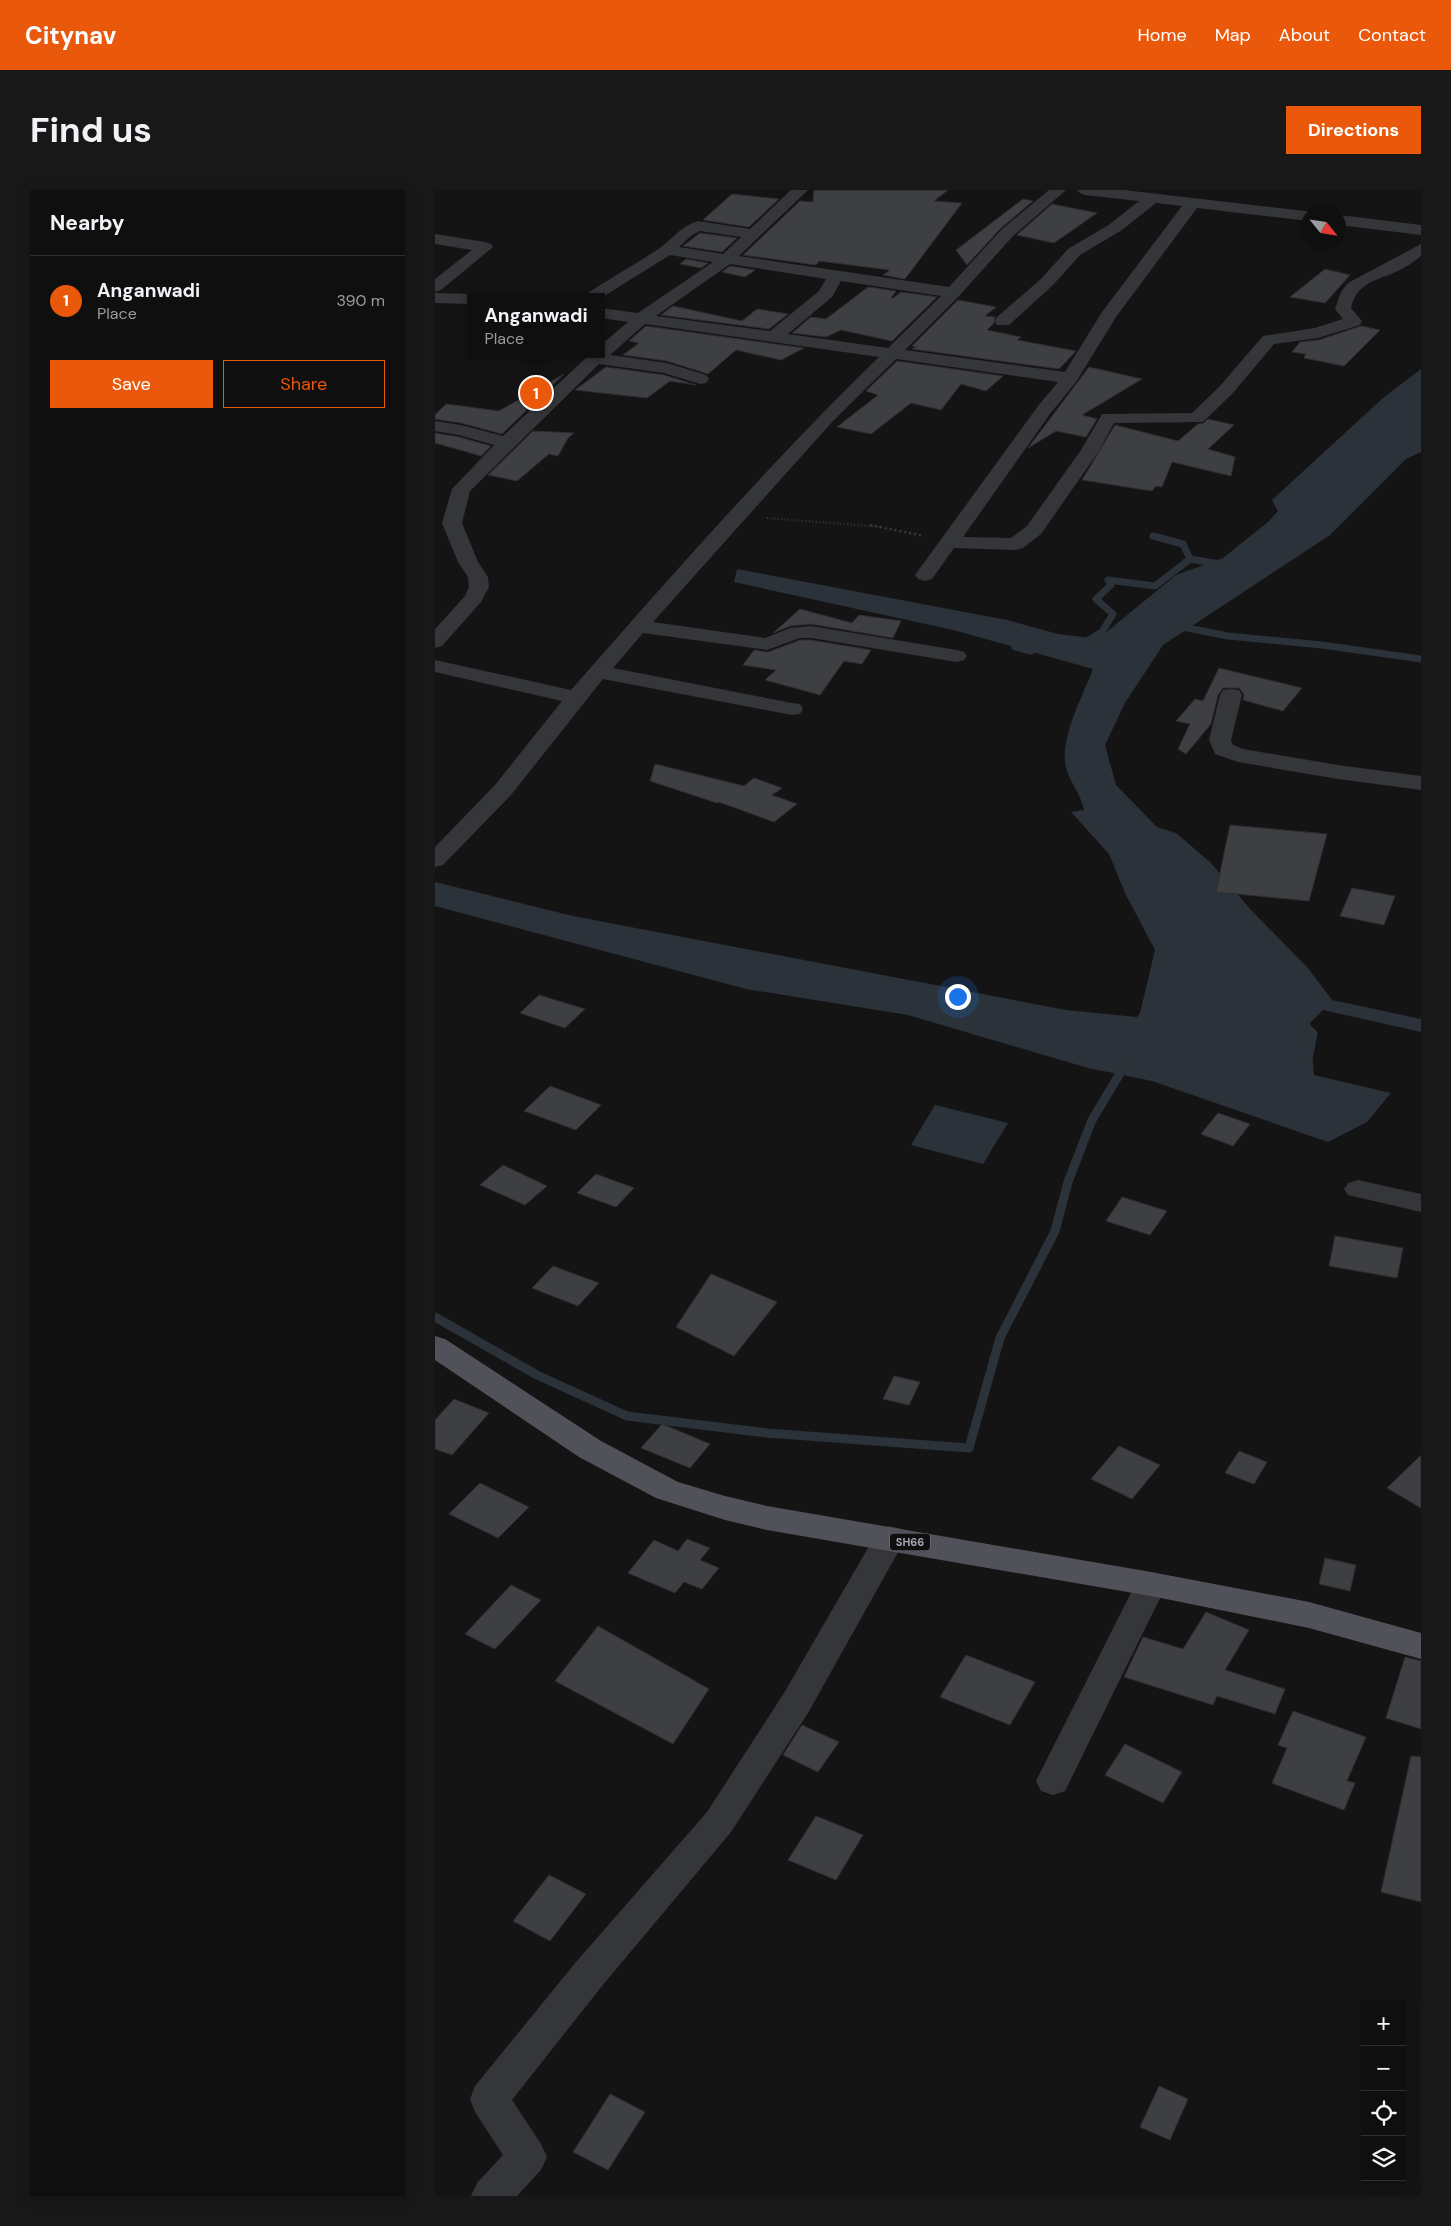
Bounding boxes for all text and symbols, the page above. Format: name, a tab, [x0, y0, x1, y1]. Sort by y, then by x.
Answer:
text: Citynav	[25, 20, 116, 51]
text: Home	[1137, 23, 1187, 47]
text: Map	[1215, 23, 1251, 47]
text: About	[1279, 23, 1330, 47]
text: Contact	[1358, 23, 1426, 47]
button: Directions	[1286, 106, 1421, 154]
text: Find us	[30, 107, 152, 153]
north arrow	[1301, 205, 1346, 250]
text: Nearby	[50, 209, 124, 237]
text: Anganwadi	[97, 278, 200, 303]
text: 1	[63, 290, 69, 311]
text: 390 m	[337, 290, 385, 311]
popup	[467, 293, 605, 358]
text: Place	[97, 303, 137, 324]
text: Anganwadi	[484, 303, 588, 328]
text: Place	[484, 328, 524, 349]
button: Save	[50, 360, 213, 408]
button: Share	[223, 360, 385, 408]
pin: 1	[520, 374, 552, 412]
your location	[945, 984, 971, 1010]
road number: SH66	[890, 1534, 930, 1550]
map controls	[1361, 2001, 1406, 2181]
button: +	[1361, 2001, 1406, 2046]
button: −	[1361, 2046, 1406, 2091]
button: locate	[1361, 2091, 1406, 2136]
button: layers	[1361, 2136, 1406, 2181]

